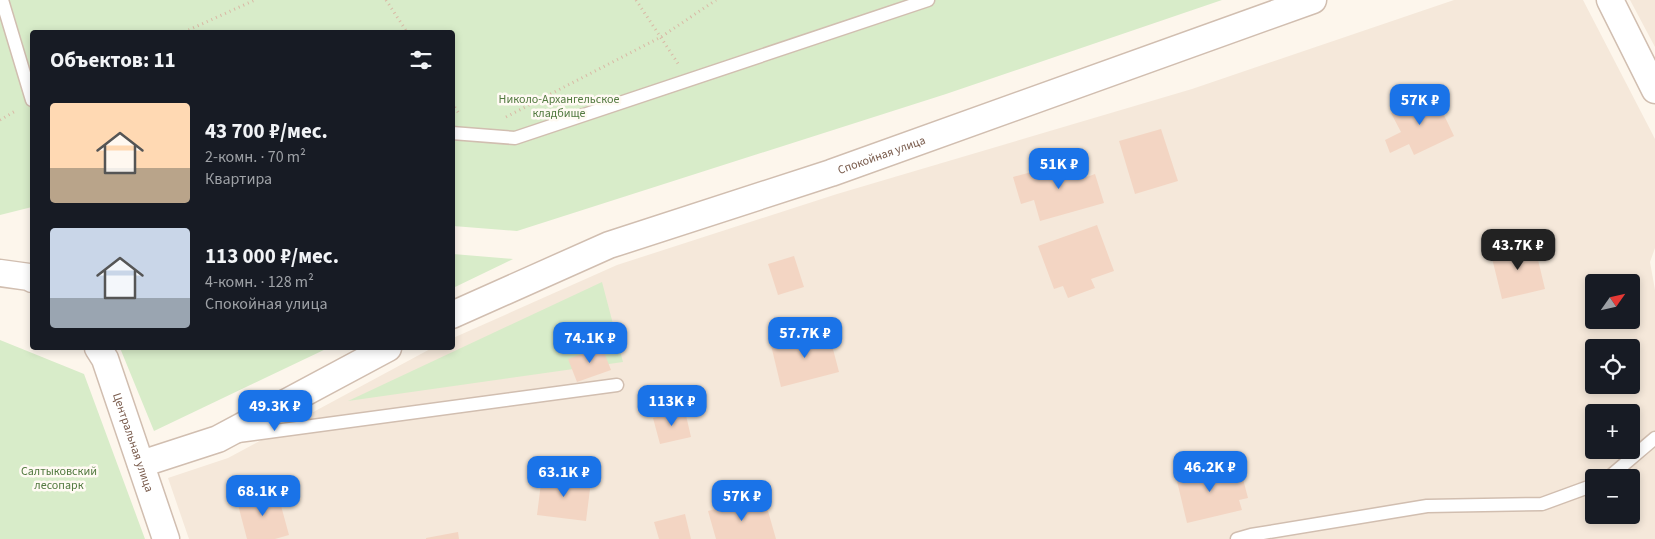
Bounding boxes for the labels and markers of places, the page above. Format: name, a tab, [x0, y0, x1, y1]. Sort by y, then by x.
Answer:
pin: 57K ₽	[1385, 84, 1455, 126]
pin: 51K ₽	[1024, 148, 1094, 190]
pin: 43.7K ₽	[1472, 228, 1564, 271]
pin: 57.7K ₽	[759, 316, 851, 359]
pin: 74.1K ₽	[544, 322, 636, 364]
pin: 113K ₽	[631, 384, 713, 427]
pin: 49.3K ₽	[229, 390, 321, 432]
pin: 46.2K ₽	[1164, 450, 1256, 493]
pin: 63.1K ₽	[518, 456, 610, 498]
pin: 68.1K ₽	[217, 474, 309, 517]
pin: 57K ₽	[707, 480, 777, 522]

